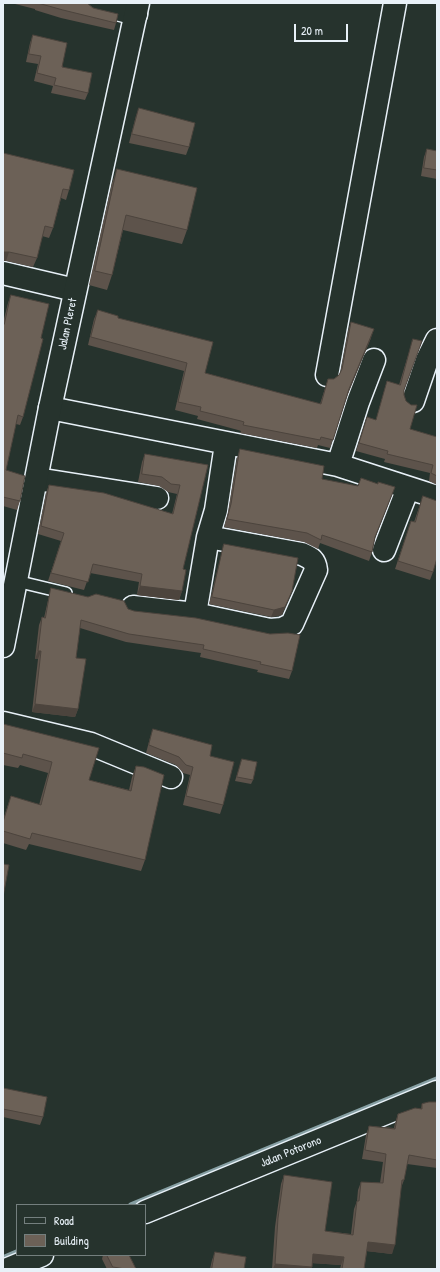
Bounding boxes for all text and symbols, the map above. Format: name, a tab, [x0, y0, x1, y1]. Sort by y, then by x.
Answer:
scale bar	[296, 16, 350, 42]
text: 20 m	[301, 22, 323, 39]
street label: Jalan Pleret	[56, 297, 80, 351]
street label: Jalan Potorono	[258, 1133, 324, 1171]
legend	[16, 1204, 146, 1256]
text: Road	[54, 1212, 74, 1229]
text: Building	[54, 1232, 89, 1249]

